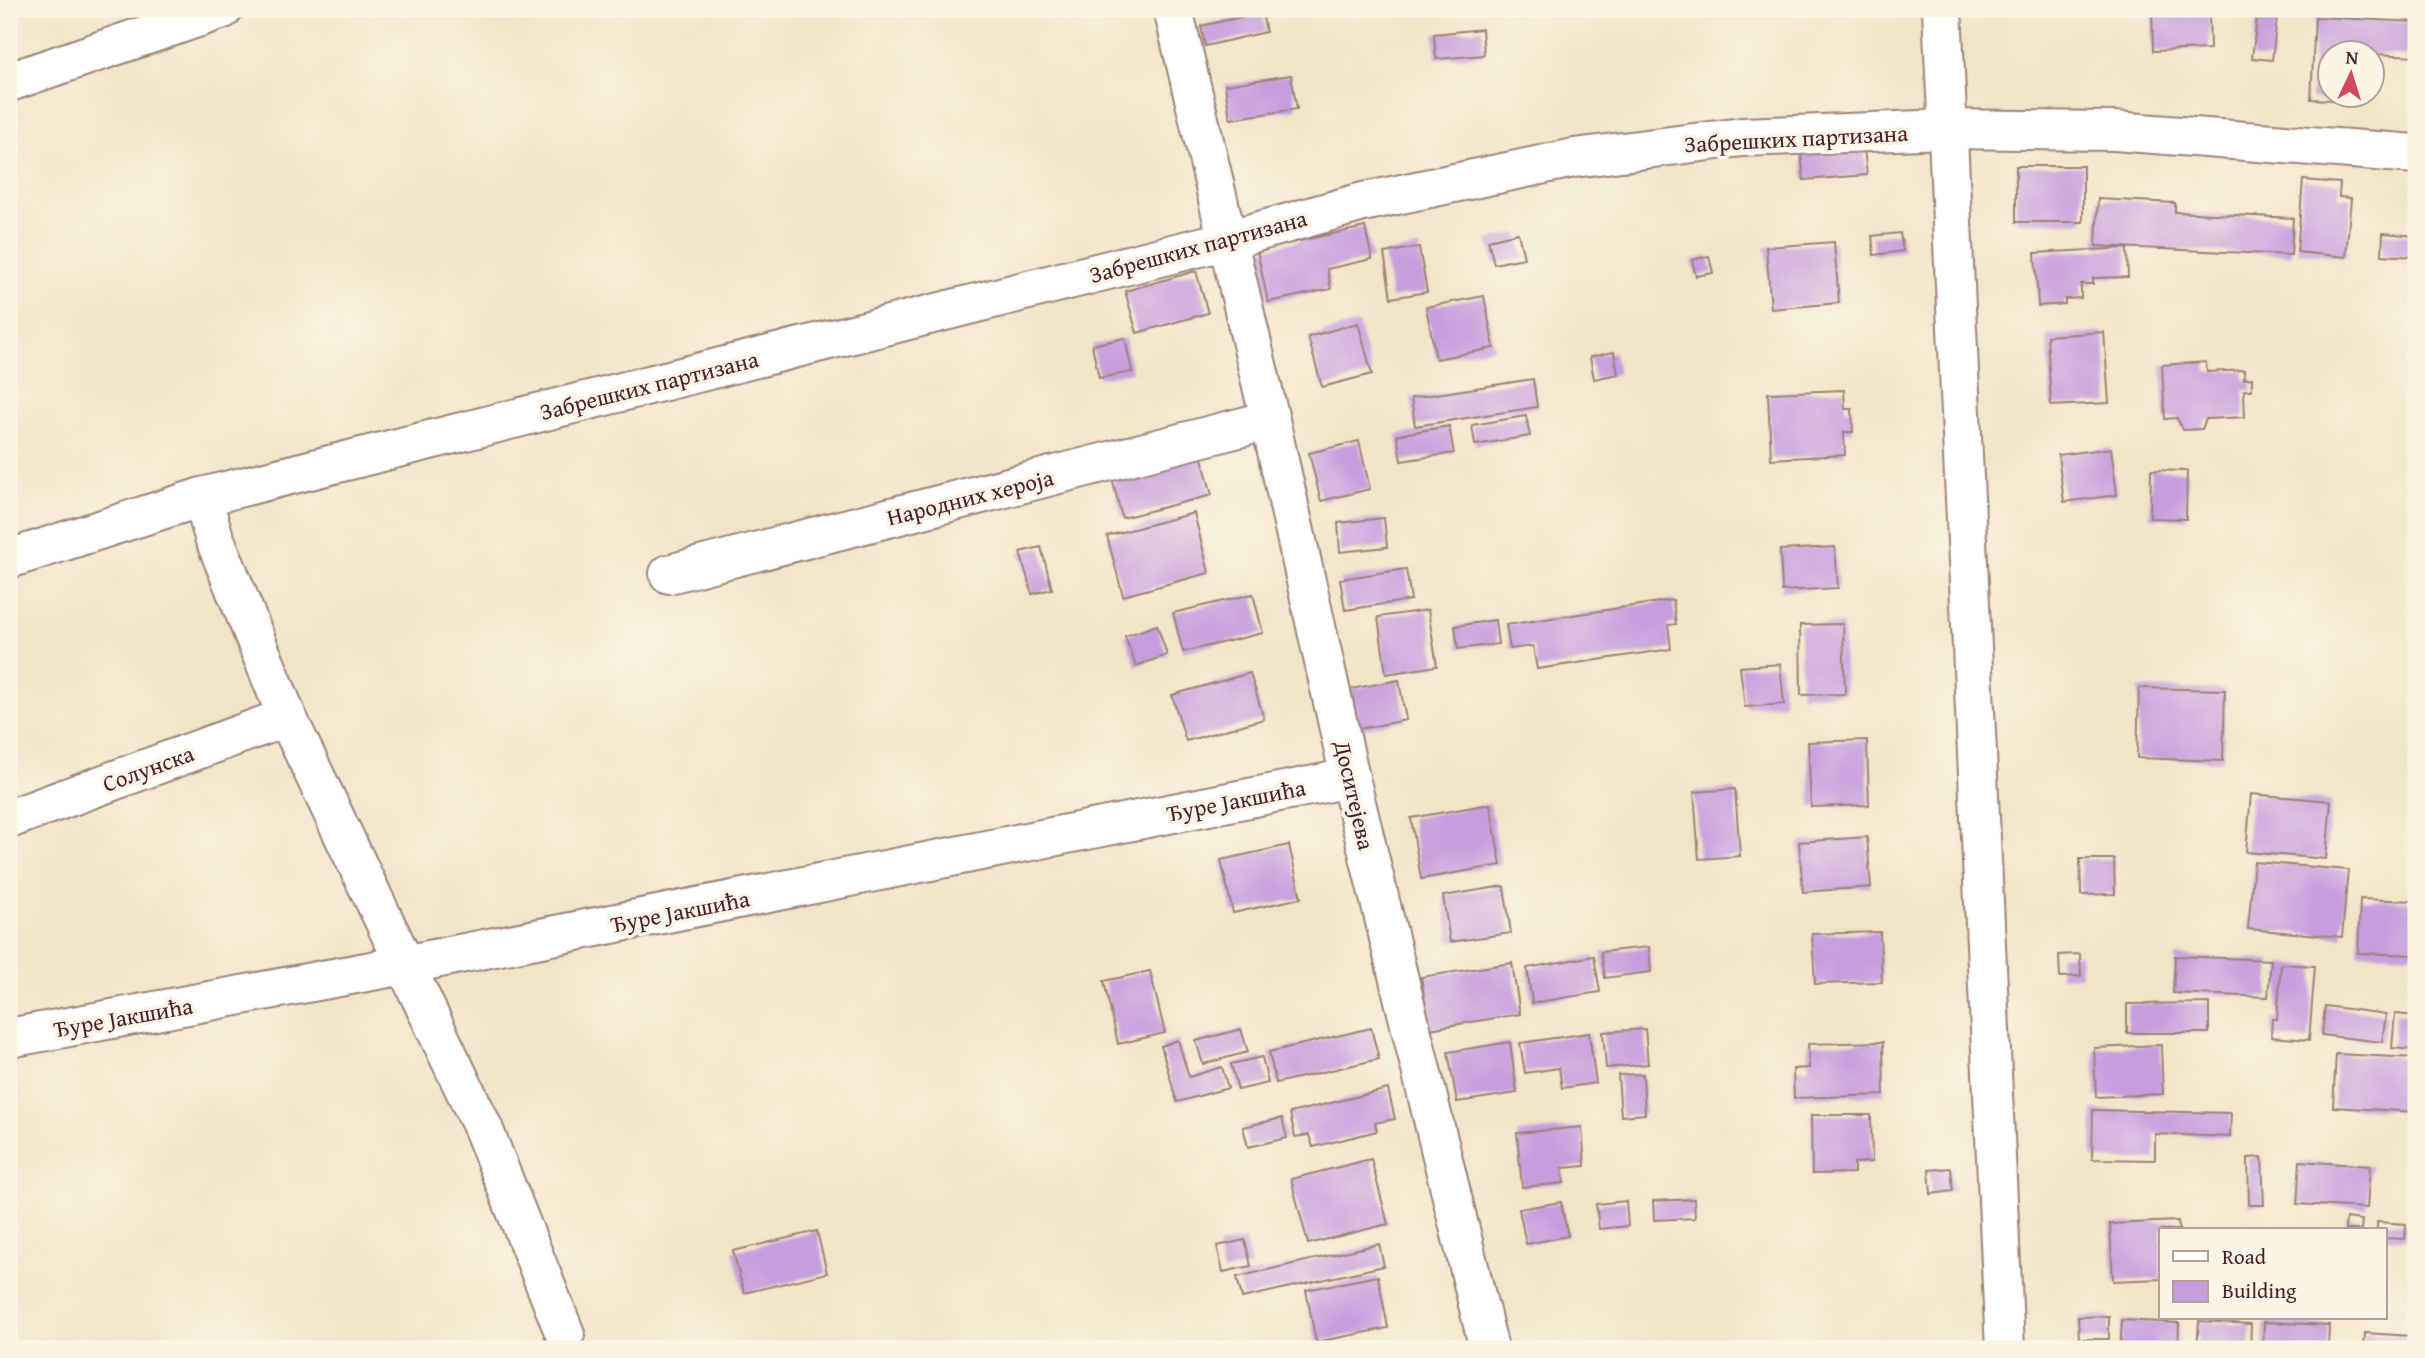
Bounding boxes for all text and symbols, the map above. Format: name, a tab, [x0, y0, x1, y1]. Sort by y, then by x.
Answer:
north arrow	[2316, 38, 2386, 108]
text: N	[2345, 43, 2360, 71]
street label: Забрешких партизана	[1683, 116, 1909, 160]
street label: Забрешких партизана	[1086, 201, 1311, 291]
street label: Забрешких партизана	[536, 342, 762, 428]
street label: Народних хероја	[883, 460, 1057, 534]
street label: Солунска	[98, 736, 198, 800]
street label: Доситејева	[1326, 736, 1384, 853]
street label: Ђуре Јакшића	[1164, 770, 1308, 830]
street label: Ђуре Јакшића	[608, 881, 752, 941]
street label: Ђуре Јакшића	[51, 989, 195, 1045]
legend	[2159, 1228, 2386, 1320]
text: Road	[2222, 1241, 2267, 1272]
text: Building	[2222, 1275, 2297, 1306]

